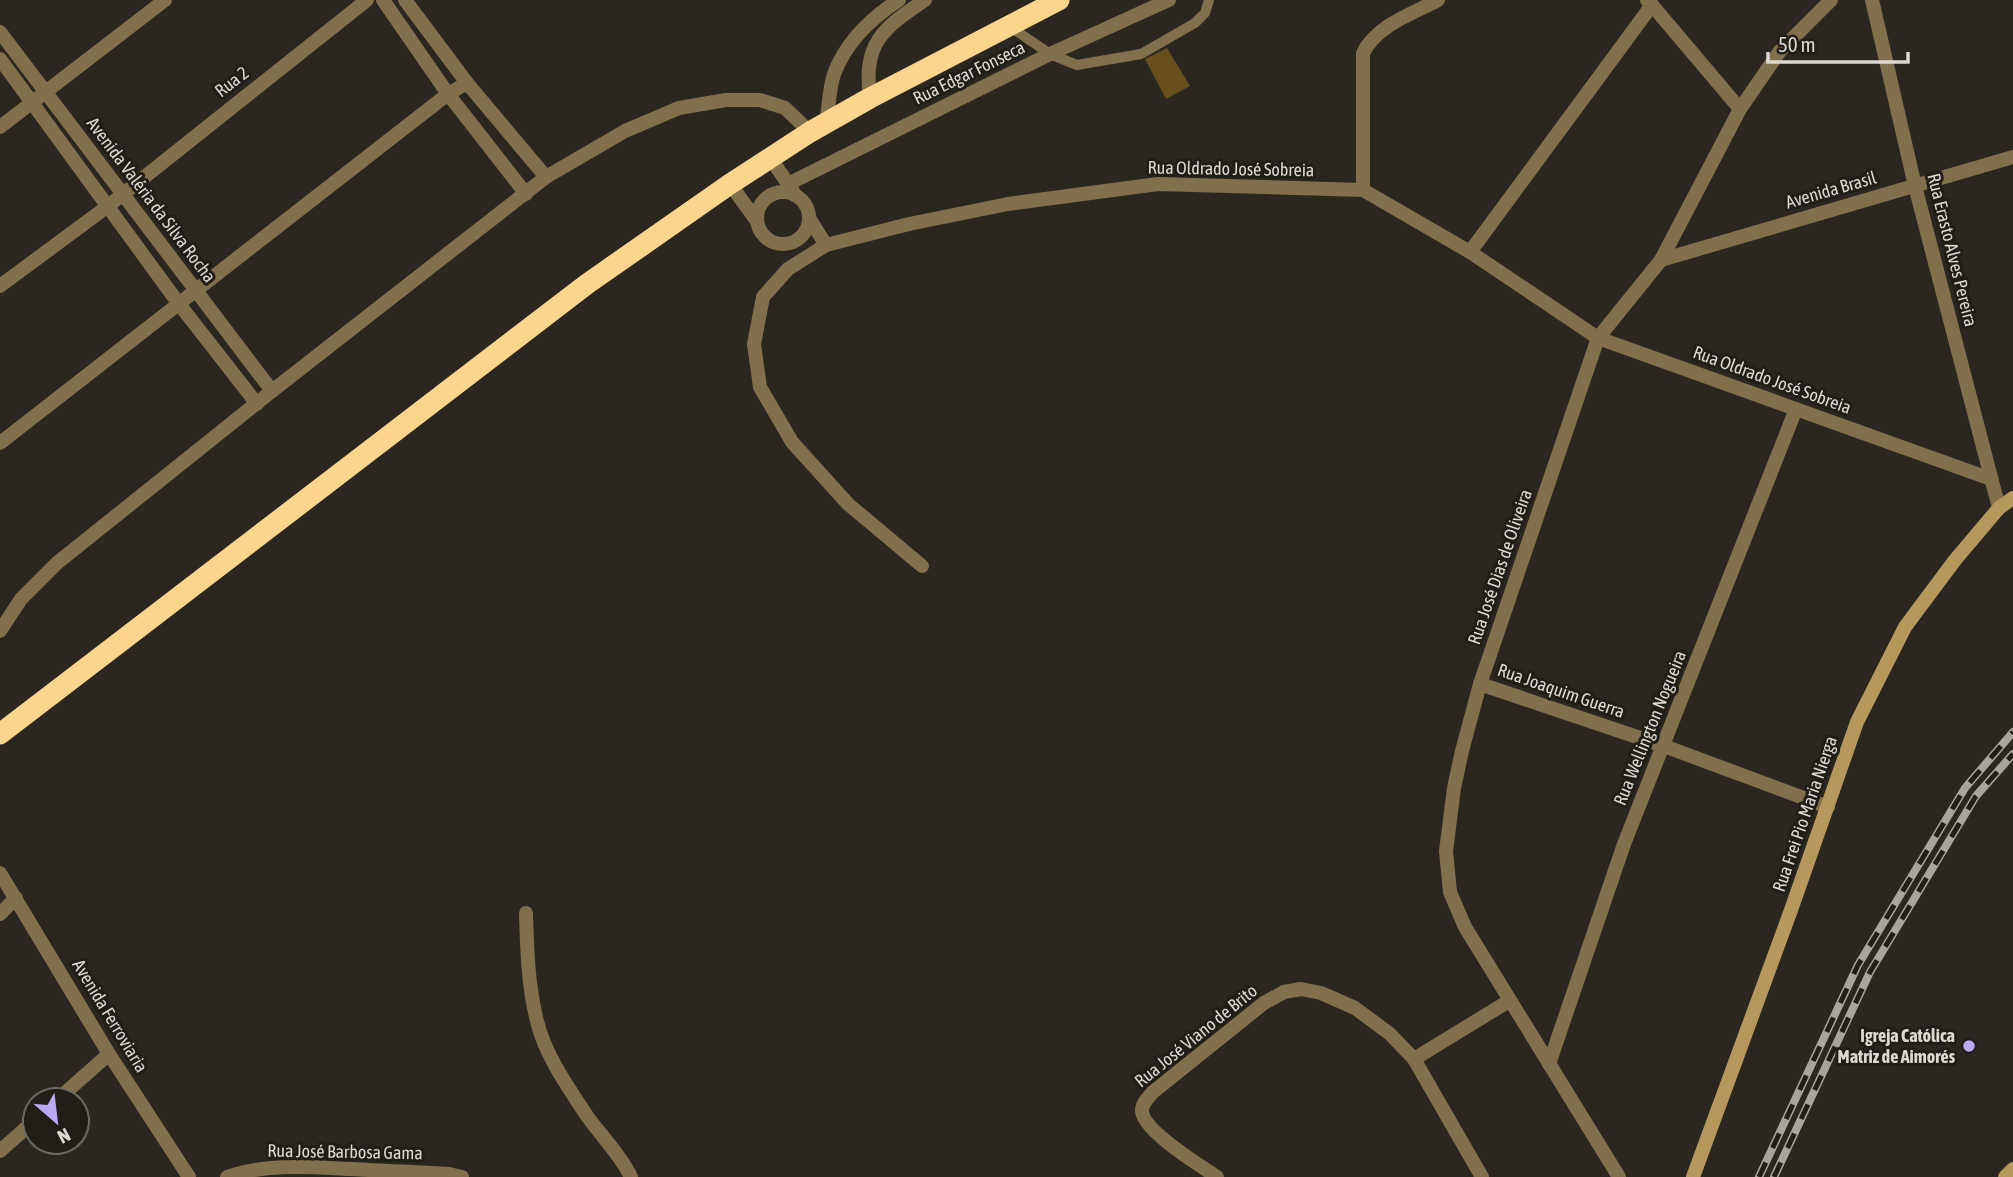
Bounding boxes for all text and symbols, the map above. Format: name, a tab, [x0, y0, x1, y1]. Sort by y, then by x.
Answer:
scale bar	[1768, 21, 1908, 65]
text: 50 m	[1778, 32, 1816, 56]
street label: Rua Edgar Fonseca	[909, 36, 1028, 109]
street label: Rua 2	[211, 62, 253, 101]
street label: Avenida Valéria da Silva Rocha	[82, 113, 220, 286]
street label: Rua Oldrado José Sobreia	[1147, 157, 1315, 180]
street label: Avenida Brasil	[1783, 166, 1879, 213]
street label: Rua Erasto Alves Pereira	[1923, 171, 1982, 329]
street label: Rua Oldrado José Sobreia	[1690, 341, 1854, 418]
street label: Rua José Dias de Oliveira	[1463, 487, 1536, 647]
street label: Rua Wellington Nogueira	[1609, 647, 1690, 808]
street label: Rua Joaquim Guerra	[1495, 659, 1627, 722]
street label: Rua Frei Pio Maria Nierga	[1768, 733, 1841, 894]
street label: Avenida Ferroviaria	[68, 955, 152, 1076]
street label: Rua José Viano de Brito	[1130, 980, 1261, 1091]
place label: Igreja Católica Matriz de Aimorés	[1838, 1025, 1956, 1067]
marker: Igreja Católica Matriz de Aimorés	[1961, 1038, 1977, 1054]
north arrow	[21, 1086, 91, 1156]
text: N	[54, 1124, 74, 1148]
street label: Rua José Barbosa Gama	[267, 1140, 423, 1163]

